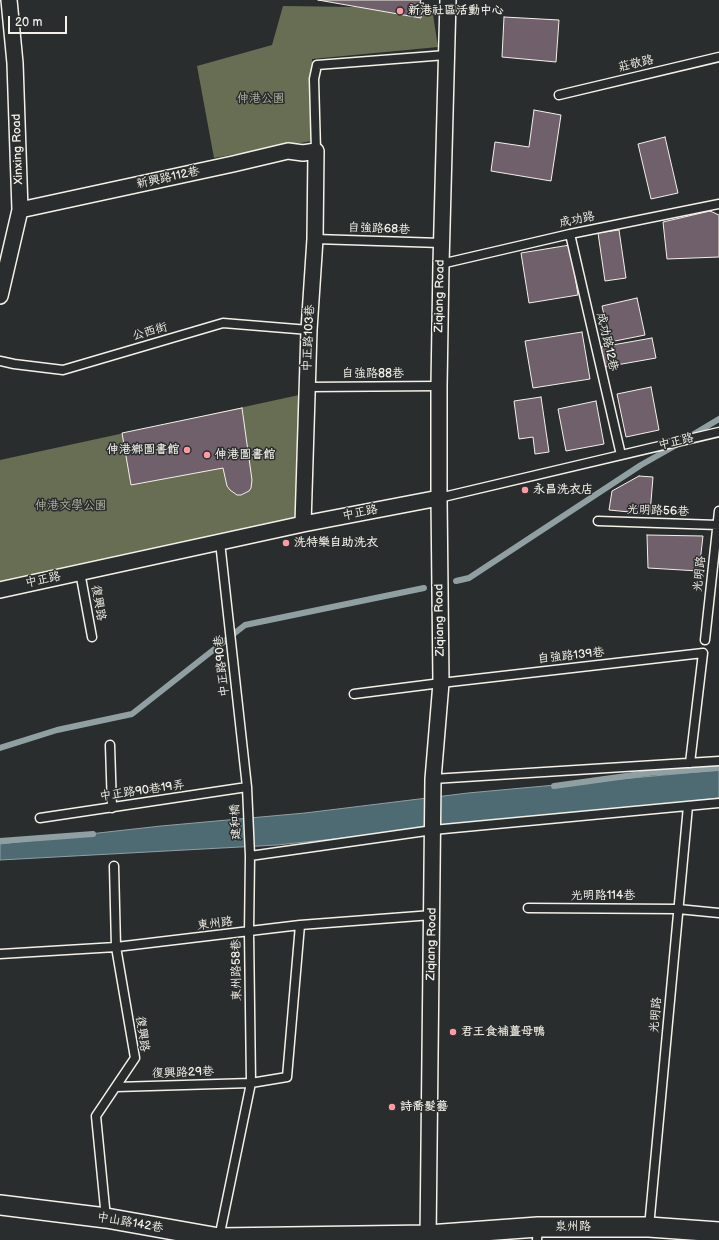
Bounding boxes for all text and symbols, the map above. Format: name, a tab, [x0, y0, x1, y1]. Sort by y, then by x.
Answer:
place label: 新港社區活動中心	[408, 4, 504, 18]
marker: 新港社區活動中心	[395, 6, 405, 16]
scale bar	[10, 8, 69, 34]
text: 20 m	[15, 15, 42, 30]
street label: 莊敬路	[617, 53, 655, 75]
park label: 伸港公園	[237, 92, 285, 106]
street label: Xinxing Road	[10, 113, 26, 185]
street label: 新興路112巷	[135, 164, 201, 192]
street label: 成功路	[558, 209, 596, 231]
street label: 自強路68巷	[348, 221, 410, 237]
street label: Ziqiang Road	[432, 260, 448, 332]
street label: 中正路103巷	[300, 304, 318, 372]
street label: 成功路12巷	[593, 311, 621, 373]
street label: 公西街	[131, 320, 169, 344]
street label: 自強路88巷	[342, 367, 404, 381]
street label: 中正路	[657, 431, 695, 453]
place label: 伸港鄉圖書館	[107, 443, 179, 457]
marker: 伸港鄉圖書館	[182, 445, 192, 455]
place label: 伸港圖書館	[215, 448, 275, 462]
marker: 伸港圖書館	[202, 450, 212, 460]
place label: 永昌洗衣店	[533, 483, 593, 497]
marker: 永昌洗衣店	[520, 485, 530, 495]
park label: 伸港文學公園	[35, 499, 107, 513]
street label: 中正路	[341, 502, 379, 524]
street label: 光明路56巷	[627, 503, 689, 519]
place label: 洗特樂自助洗衣	[294, 536, 378, 550]
marker: 洗特樂自助洗衣	[281, 538, 291, 548]
street label: 光明路	[691, 555, 709, 593]
street label: 中正路	[24, 569, 62, 591]
street label: 復興路	[88, 584, 108, 622]
street label: Ziqiang Road	[432, 584, 448, 656]
street label: 中正路90巷	[212, 634, 232, 698]
street label: 自強路139巷	[537, 645, 605, 667]
street label: 中正路90巷19弄	[99, 778, 185, 804]
street label: 建和橋	[228, 804, 244, 840]
street label: 光明路114巷	[571, 889, 635, 903]
street label: Ziqiang Road	[424, 908, 440, 980]
street label: 東州路	[196, 915, 234, 933]
street label: 東州路58巷	[229, 939, 245, 1001]
street label: 光明路	[647, 996, 665, 1034]
street label: 復興路	[132, 1015, 152, 1053]
place label: 君王食補薑母鴨	[461, 1025, 545, 1039]
marker: 君王食補薑母鴨	[448, 1027, 458, 1037]
street label: 復興路29巷	[152, 1065, 214, 1081]
place label: 詩喬髮藝	[400, 1100, 448, 1114]
marker: 詩喬髮藝	[387, 1102, 397, 1112]
street label: 中山路142巷	[96, 1210, 164, 1236]
street label: 泉州路	[555, 1220, 591, 1234]

